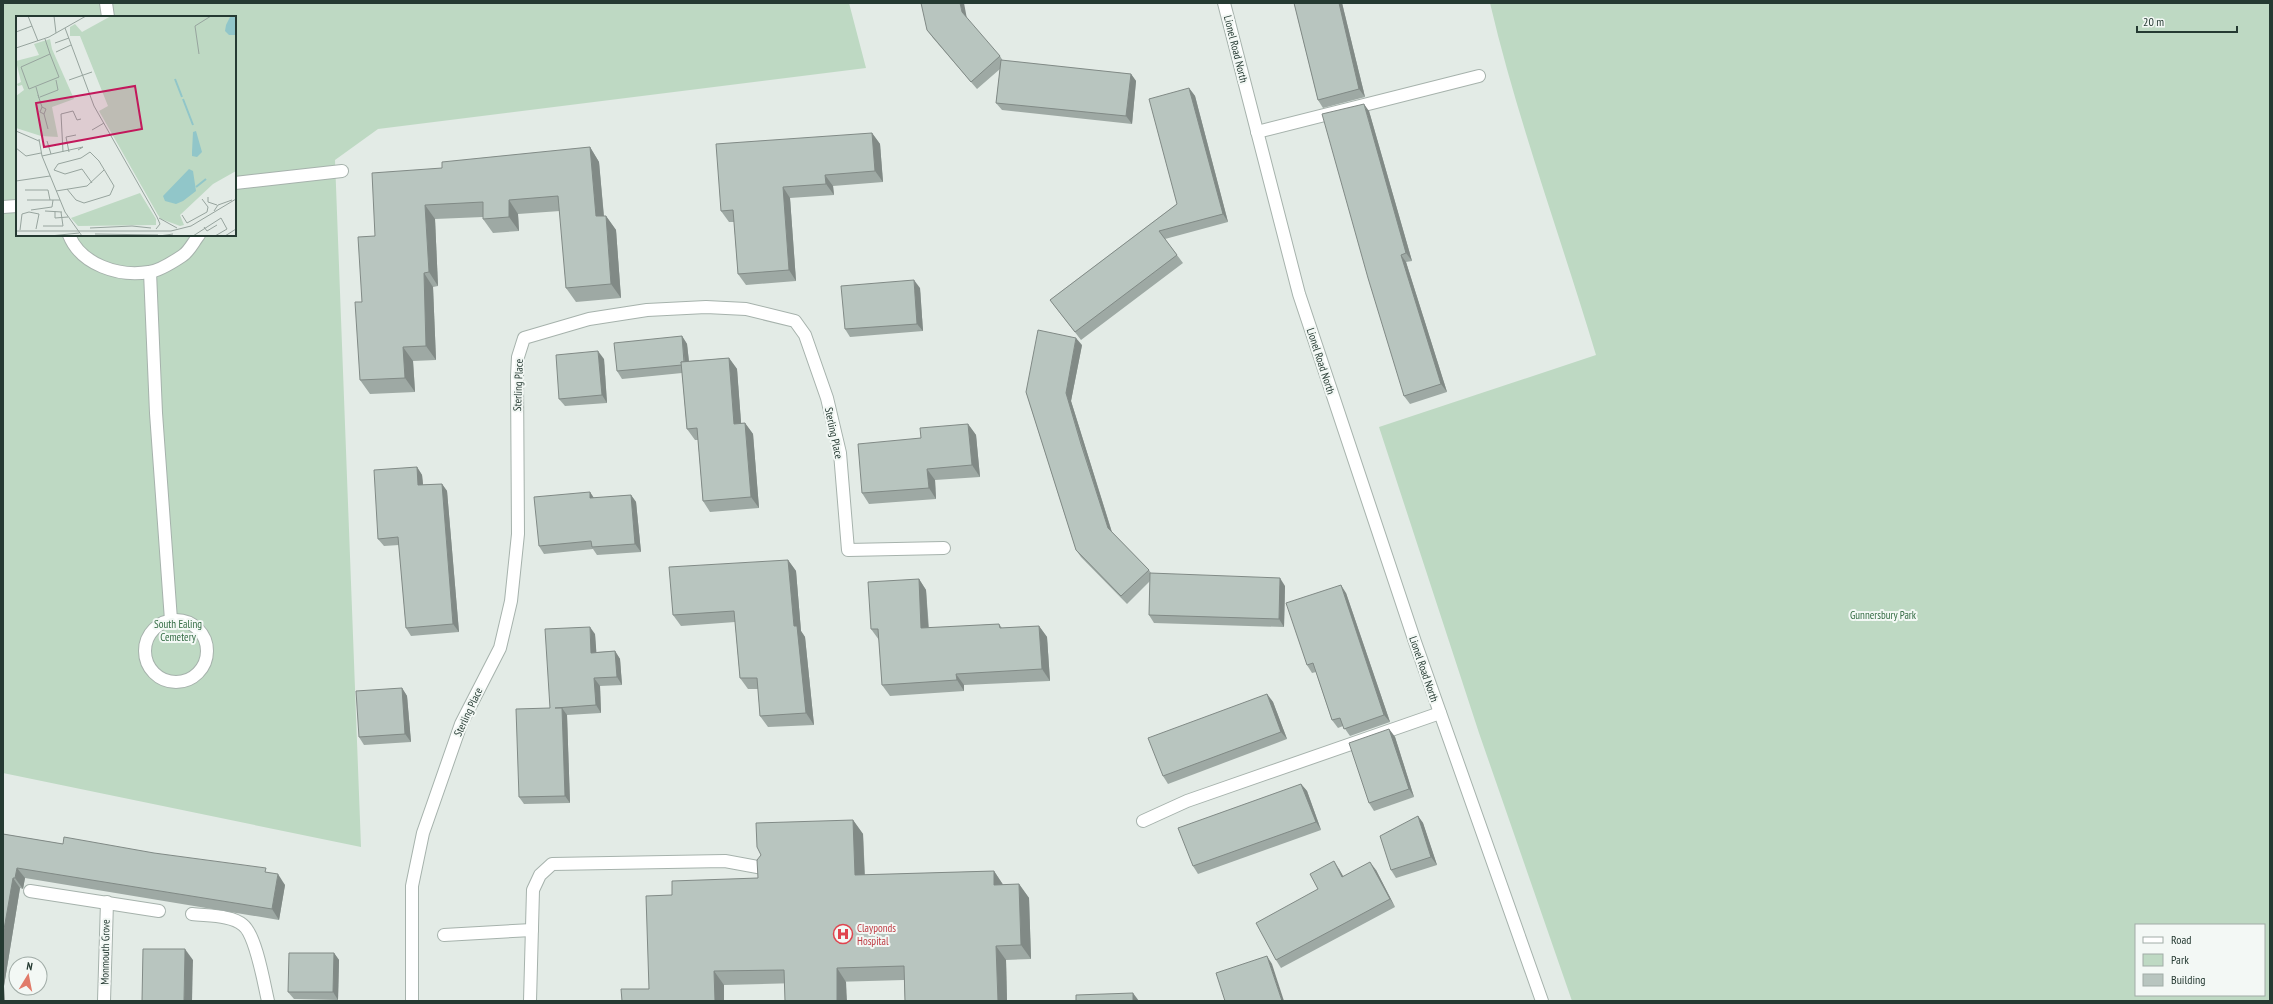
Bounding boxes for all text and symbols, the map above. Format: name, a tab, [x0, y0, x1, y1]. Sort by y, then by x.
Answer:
scale bar	[2137, 8, 2237, 34]
street label: Lionel Road North	[1221, 14, 1251, 84]
text: 20 m	[2143, 14, 2164, 29]
inset map	[16, 16, 236, 236]
street label: Lionel Road North	[1304, 326, 1338, 396]
street label: Sterling Place	[510, 358, 526, 411]
street label: Sterling Place	[822, 406, 846, 460]
park label: Gunnersbury Park	[1850, 608, 1917, 622]
park label: South Ealing Cemetery	[154, 617, 202, 644]
street label: Lionel Road North	[1406, 634, 1442, 704]
street label: Sterling Place	[451, 685, 486, 739]
street label: Monmouth Grove	[97, 919, 113, 985]
place label: Clayponds Hospital	[857, 921, 896, 948]
hospital icon: Clayponds Hospital	[832, 923, 854, 945]
legend	[2135, 924, 2265, 996]
text: Road	[2171, 932, 2191, 947]
text: Park	[2171, 952, 2189, 967]
north arrow	[8, 956, 48, 996]
text: N	[26, 959, 34, 974]
text: Building	[2171, 972, 2206, 987]

